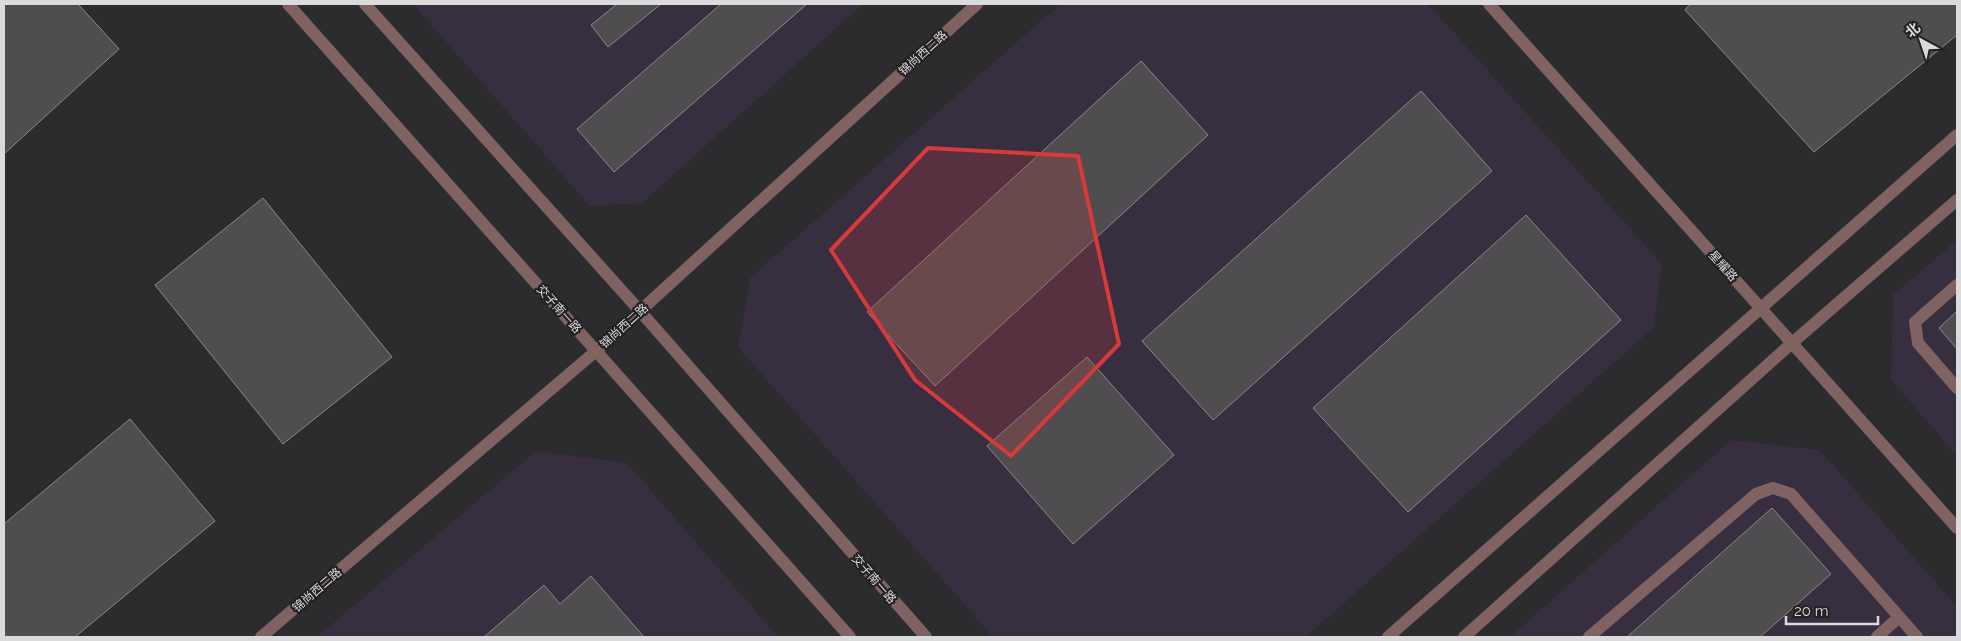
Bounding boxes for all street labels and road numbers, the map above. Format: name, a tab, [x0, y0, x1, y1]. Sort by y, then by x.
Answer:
street label: 锦尚西二路	[896, 28, 950, 78]
street label: 星耀路	[1706, 248, 1740, 284]
street label: 交子南一路	[534, 282, 584, 336]
street label: 锦尚西二路	[597, 301, 651, 351]
street label: 交子南一路	[849, 552, 899, 606]
street label: 锦尚西二路	[290, 565, 344, 615]

